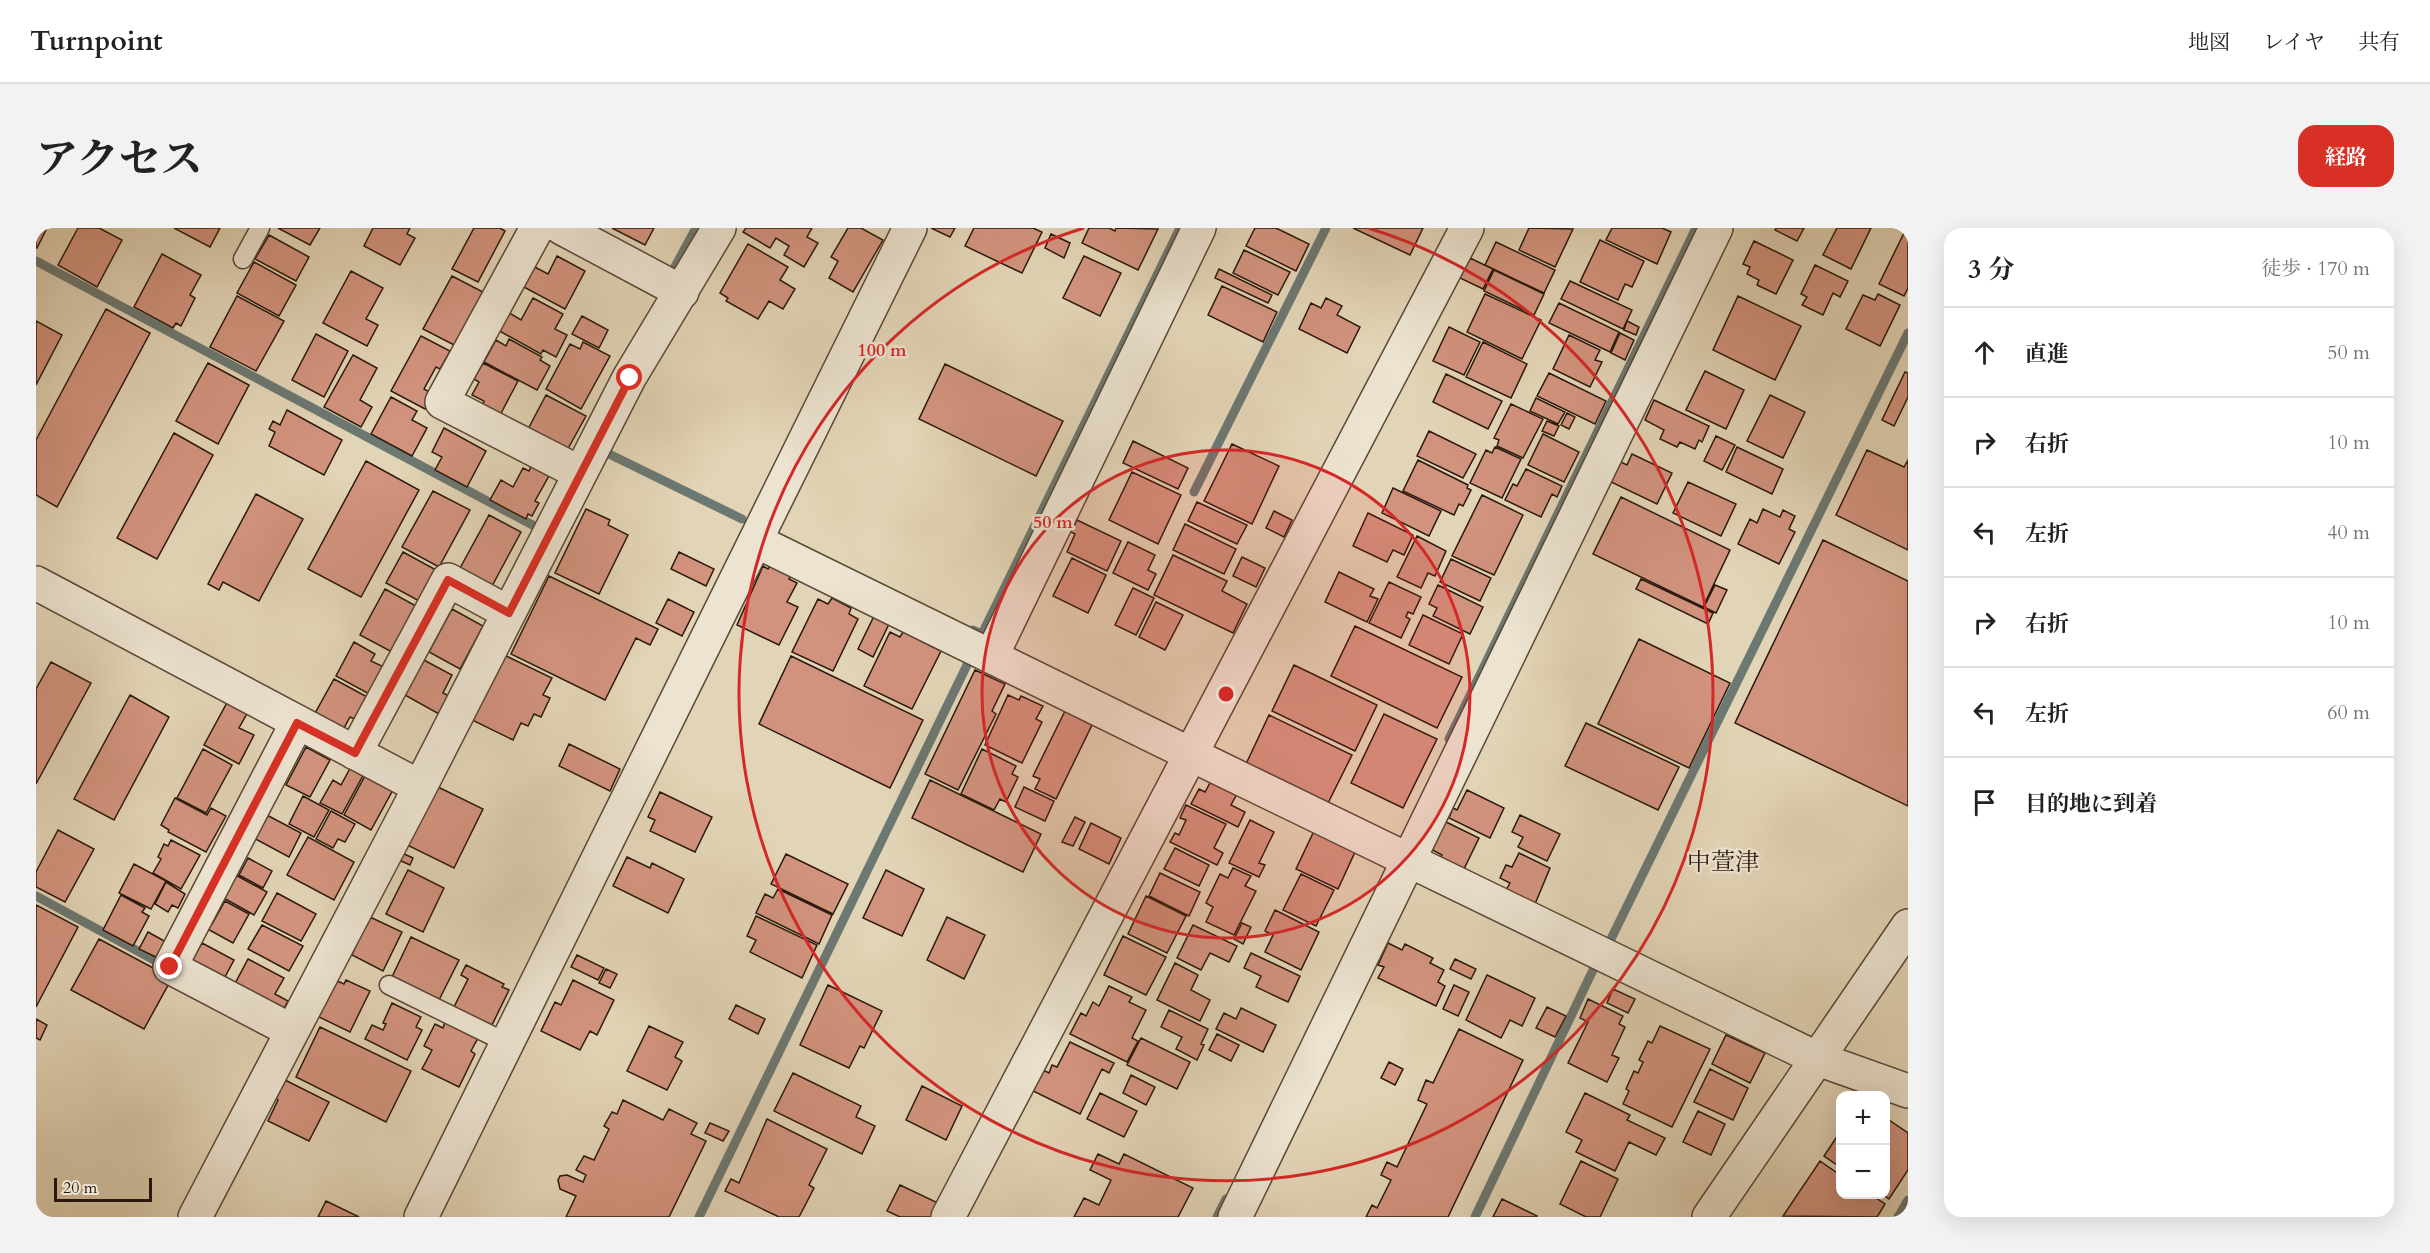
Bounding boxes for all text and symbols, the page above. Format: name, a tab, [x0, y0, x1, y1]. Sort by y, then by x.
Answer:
text: Turnpoint	[30, 22, 163, 60]
text: 地図	[2188, 28, 2230, 57]
text: レイヤ	[2263, 28, 2325, 57]
text: 共有	[2358, 28, 2400, 57]
button: 経路	[2298, 125, 2394, 187]
text: アクセス	[36, 131, 203, 188]
text: 3 分	[1968, 252, 2014, 287]
text: 徒歩 · 170 m	[2261, 255, 2370, 282]
icon: ahead	[1968, 336, 2001, 369]
text: 100 m	[857, 338, 907, 363]
text: 直進	[2025, 339, 2069, 369]
text: 50 m	[2327, 339, 2370, 366]
route start	[616, 364, 642, 390]
icon: right	[1968, 426, 2001, 459]
text: 右折	[2025, 429, 2069, 459]
text: 10 m	[2327, 429, 2370, 456]
text: 50 m	[1033, 510, 1073, 535]
icon: left	[1968, 516, 2001, 549]
text: 左折	[2025, 519, 2069, 549]
text: 40 m	[2327, 519, 2370, 546]
icon: right	[1968, 606, 2001, 639]
text: 右折	[2025, 609, 2069, 639]
text: 10 m	[2327, 609, 2370, 636]
centre of rings	[1216, 684, 1236, 704]
icon: left	[1968, 696, 2001, 729]
text: 左折	[2025, 699, 2069, 729]
text: 60 m	[2327, 699, 2370, 726]
icon: arrive	[1968, 786, 2001, 819]
text: 目的地に到着	[2025, 789, 2157, 819]
district label: 中萱津	[1687, 846, 1759, 879]
route end	[156, 953, 182, 979]
map controls	[1836, 1091, 1890, 1199]
button: +	[1836, 1091, 1890, 1145]
button: −	[1836, 1145, 1890, 1199]
scale bar	[54, 1175, 152, 1202]
text: 20 m	[63, 1177, 97, 1199]

